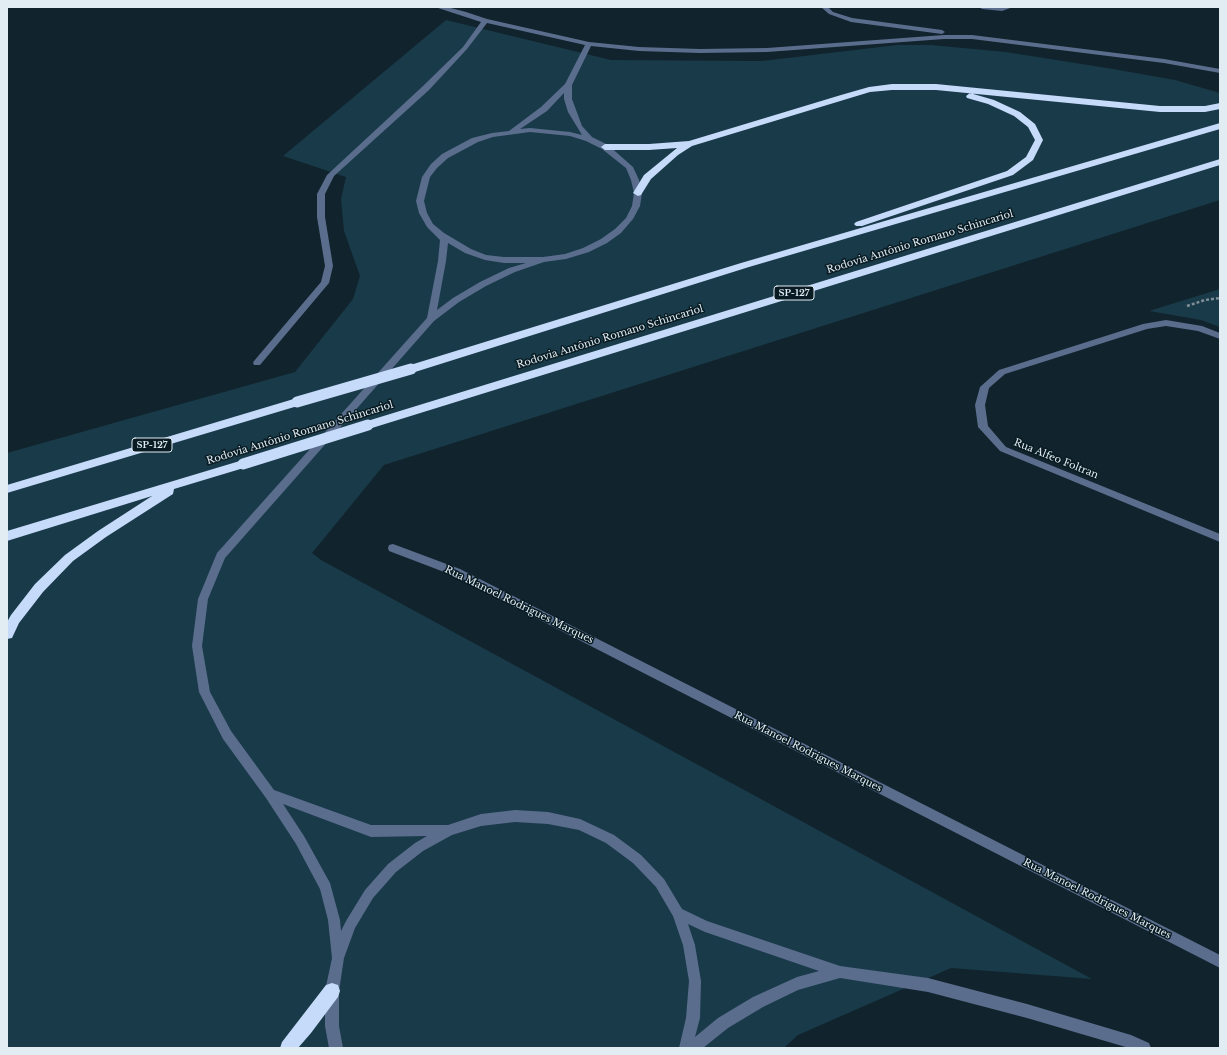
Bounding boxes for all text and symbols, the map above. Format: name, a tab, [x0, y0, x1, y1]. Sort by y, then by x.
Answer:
street label: Rodovia Antônio Romano Schincariol	[825, 208, 1015, 276]
road number: SP-127	[774, 286, 814, 300]
street label: Rodovia Antônio Romano Schincariol	[515, 303, 705, 371]
street label: Rodovia Antônio Romano Schincariol	[205, 399, 395, 467]
street label: Rua Alfeo Foltran	[1012, 437, 1100, 481]
road number: SP-127	[132, 438, 172, 452]
street label: Rua Manoel Rodrigues Marques	[442, 564, 596, 646]
street label: Rua Manoel Rodrigues Marques	[732, 709, 884, 795]
street label: Rua Manoel Rodrigues Marques	[1021, 856, 1173, 942]

